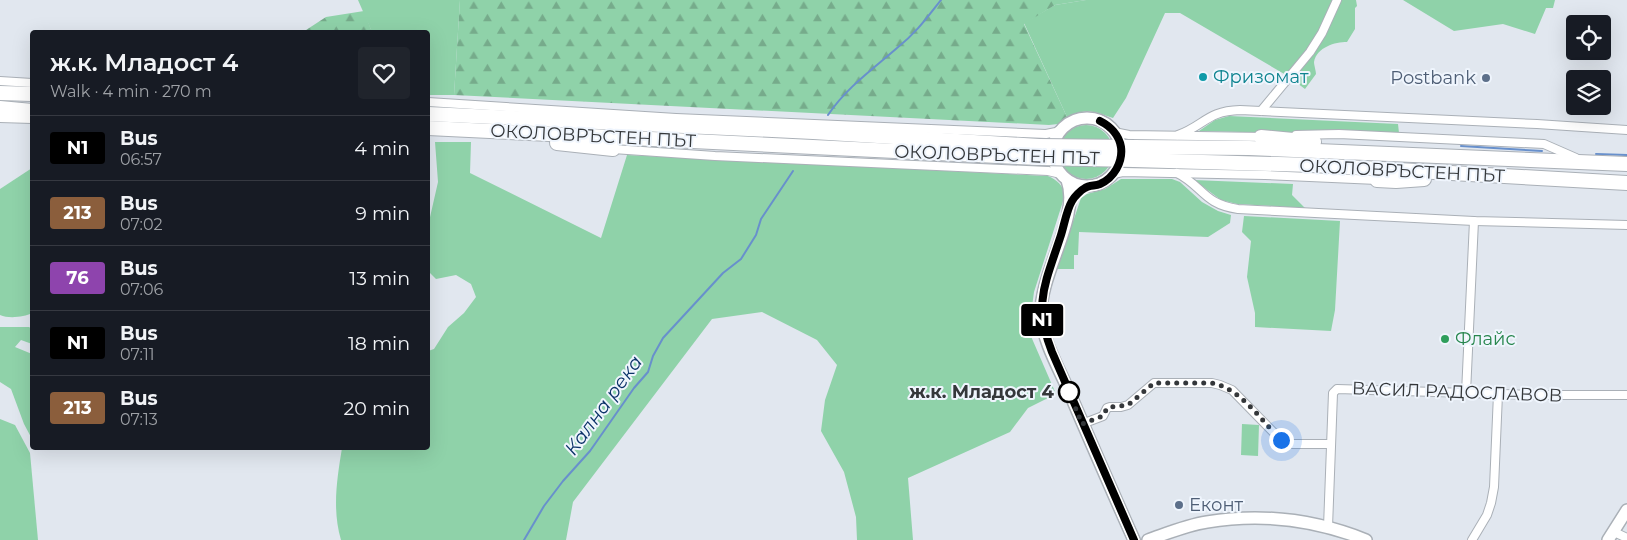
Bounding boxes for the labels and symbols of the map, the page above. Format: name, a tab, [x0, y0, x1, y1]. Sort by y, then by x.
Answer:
place label: Фризомат	[1213, 66, 1309, 88]
place label: Postbank	[1390, 67, 1476, 89]
marker: Фризомат	[1197, 71, 1209, 83]
marker: Postbank	[1480, 72, 1492, 84]
street label: ОКОЛОВРЪСТЕН ПЪТ	[490, 120, 697, 152]
street label: ОКОЛОВРЪСТЕН ПЪТ	[894, 140, 1101, 170]
street label: ОКОЛОВРЪСТЕН ПЪТ	[1299, 155, 1506, 187]
line badge: N1	[1020, 304, 1064, 336]
place label: Флайс	[1455, 328, 1516, 350]
marker: Флайс	[1439, 333, 1451, 345]
water label: Кална река	[560, 351, 647, 460]
street label: ВАСИЛ РАДОСЛАВОВ	[1352, 377, 1562, 407]
place label: ж.к. Младост 4	[909, 381, 1055, 403]
marker: ж.к. Младост 4	[1058, 381, 1080, 403]
your location	[1269, 428, 1294, 453]
place label: Еконт	[1189, 494, 1244, 516]
marker: Еконт	[1173, 499, 1185, 511]

